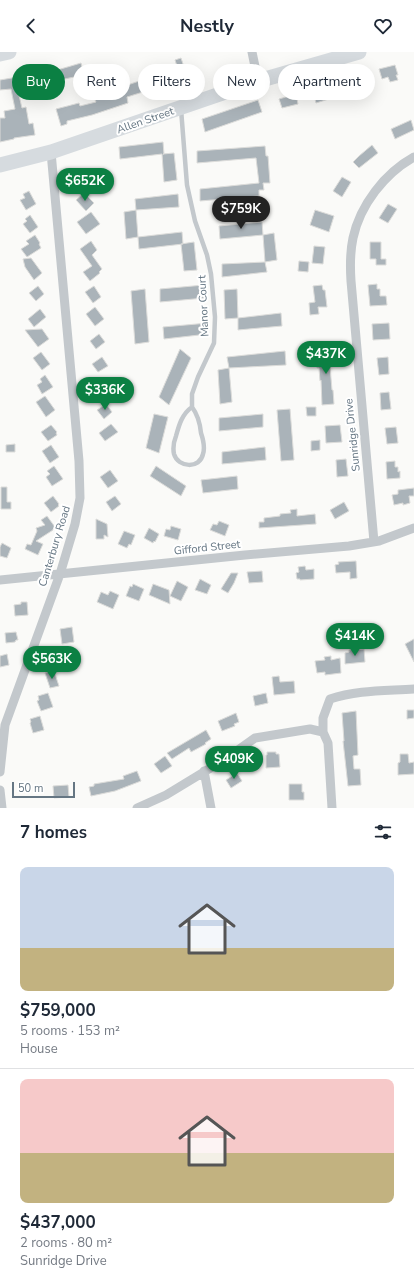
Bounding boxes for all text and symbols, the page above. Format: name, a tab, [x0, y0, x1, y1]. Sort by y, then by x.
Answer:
text: Nestly	[180, 14, 234, 38]
icon: back	[20, 15, 42, 37]
icon: heart	[372, 15, 394, 37]
chip: Buy	[12, 64, 65, 100]
chip: Rent	[73, 64, 130, 100]
chip: Filters	[138, 64, 205, 100]
chip: New	[213, 64, 270, 100]
chip: Apartment	[278, 64, 375, 100]
street label: Allen Street	[115, 104, 176, 137]
pin: $652K	[57, 168, 113, 202]
text: $652K	[65, 172, 105, 190]
pin: $759K	[213, 196, 269, 230]
text: $759K	[221, 200, 261, 218]
street label: Manor Court	[194, 275, 213, 337]
pin: $437K	[298, 341, 354, 375]
text: $437K	[306, 345, 346, 363]
pin: $336K	[77, 377, 133, 411]
text: $336K	[85, 381, 125, 399]
street label: Sunridge Drive	[341, 398, 364, 472]
street label: Canterbury Road	[35, 504, 74, 588]
street label: Gifford Street	[173, 537, 241, 558]
pin: $414K	[327, 623, 383, 657]
text: $414K	[335, 627, 375, 645]
pin: $563K	[24, 646, 80, 680]
text: $563K	[32, 650, 72, 668]
pin: $409K	[206, 746, 262, 780]
text: $409K	[214, 750, 254, 768]
scale bar	[12, 780, 75, 799]
text: 50 m	[18, 781, 43, 796]
text: 7 homes	[20, 821, 87, 844]
icon: filters	[372, 821, 394, 843]
icon: home	[171, 893, 243, 965]
text: $759,000	[20, 999, 96, 1022]
text: 5 rooms · 153 m²	[20, 1022, 120, 1040]
text: House	[20, 1040, 58, 1058]
icon: home	[171, 1105, 243, 1177]
text: $437,000	[20, 1211, 96, 1234]
text: 2 rooms · 80 m²	[20, 1234, 112, 1252]
text: Sunridge Drive	[20, 1252, 107, 1270]

